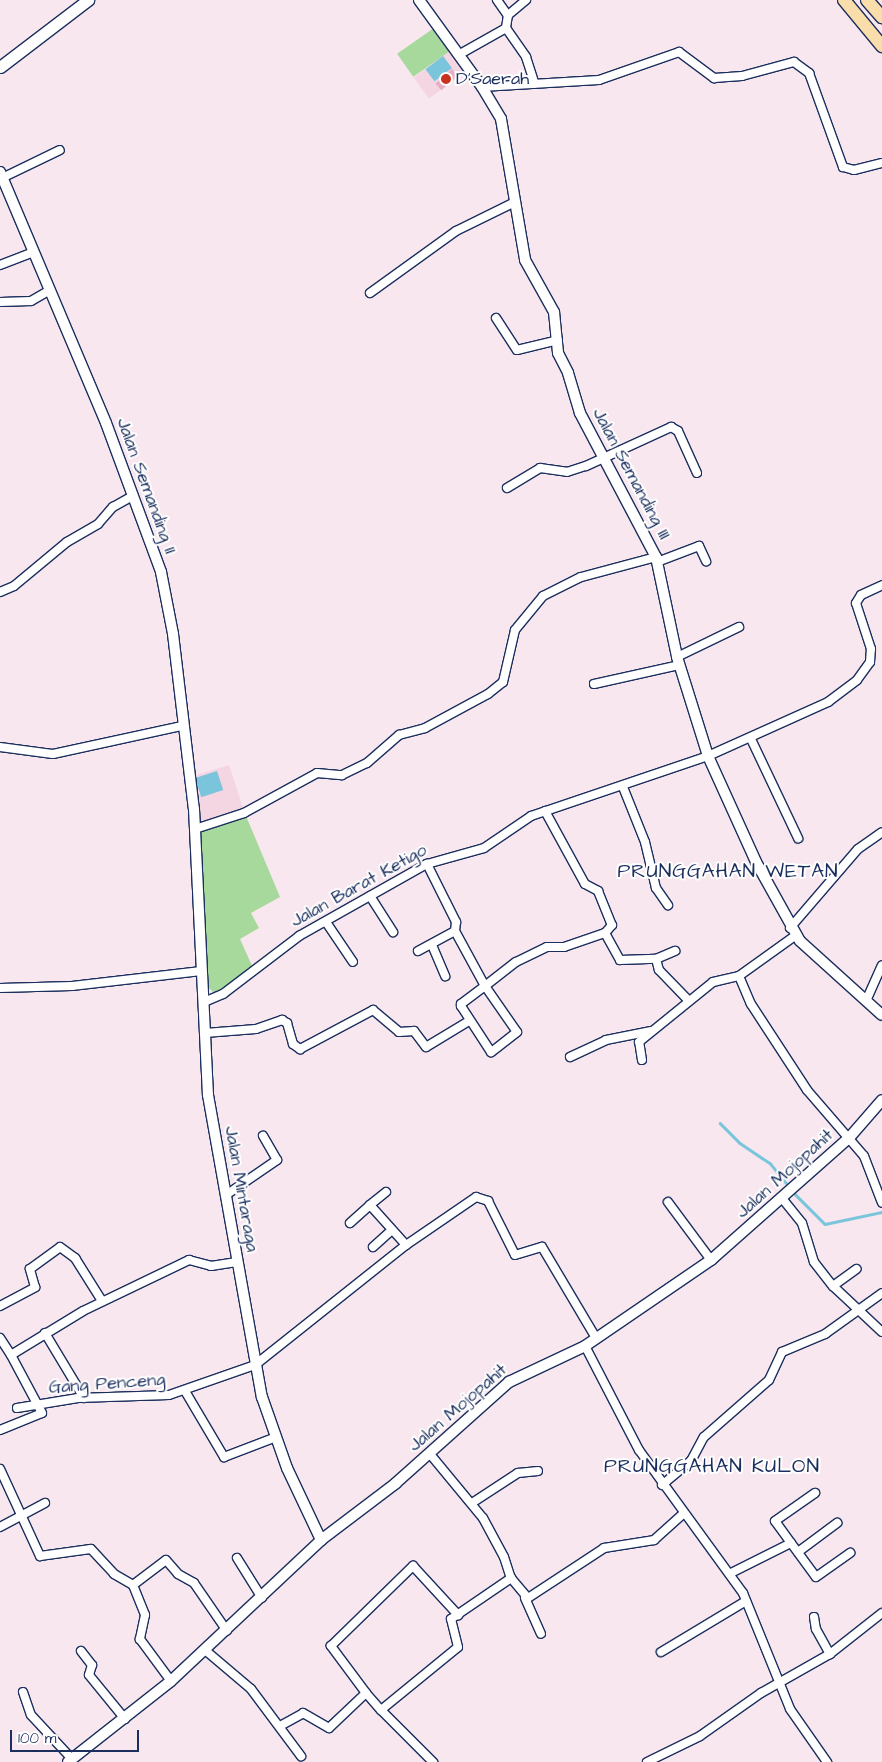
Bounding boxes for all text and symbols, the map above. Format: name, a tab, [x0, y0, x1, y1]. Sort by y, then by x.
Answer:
place label: D'Saerah	[456, 68, 529, 90]
marker: D'Saerah	[440, 73, 452, 85]
street label: Jalan Semanding III	[587, 404, 675, 544]
street label: Jalan Semanding II	[111, 415, 181, 557]
street label: Jalan Barat Ketigo	[287, 840, 431, 932]
district label: PRUNGGAHAN WETAN	[615, 859, 841, 883]
street label: Jalan Mintaraga	[219, 1124, 263, 1254]
street label: Jalan Mojopahit	[732, 1125, 838, 1223]
street label: Jalan Mojopahit	[404, 1359, 512, 1457]
street label: Gang Penceng	[48, 1369, 166, 1399]
district label: PRUNGGAHAN KULON	[602, 1454, 822, 1478]
scale bar	[12, 1720, 141, 1752]
text: 100 m	[18, 1728, 57, 1749]

